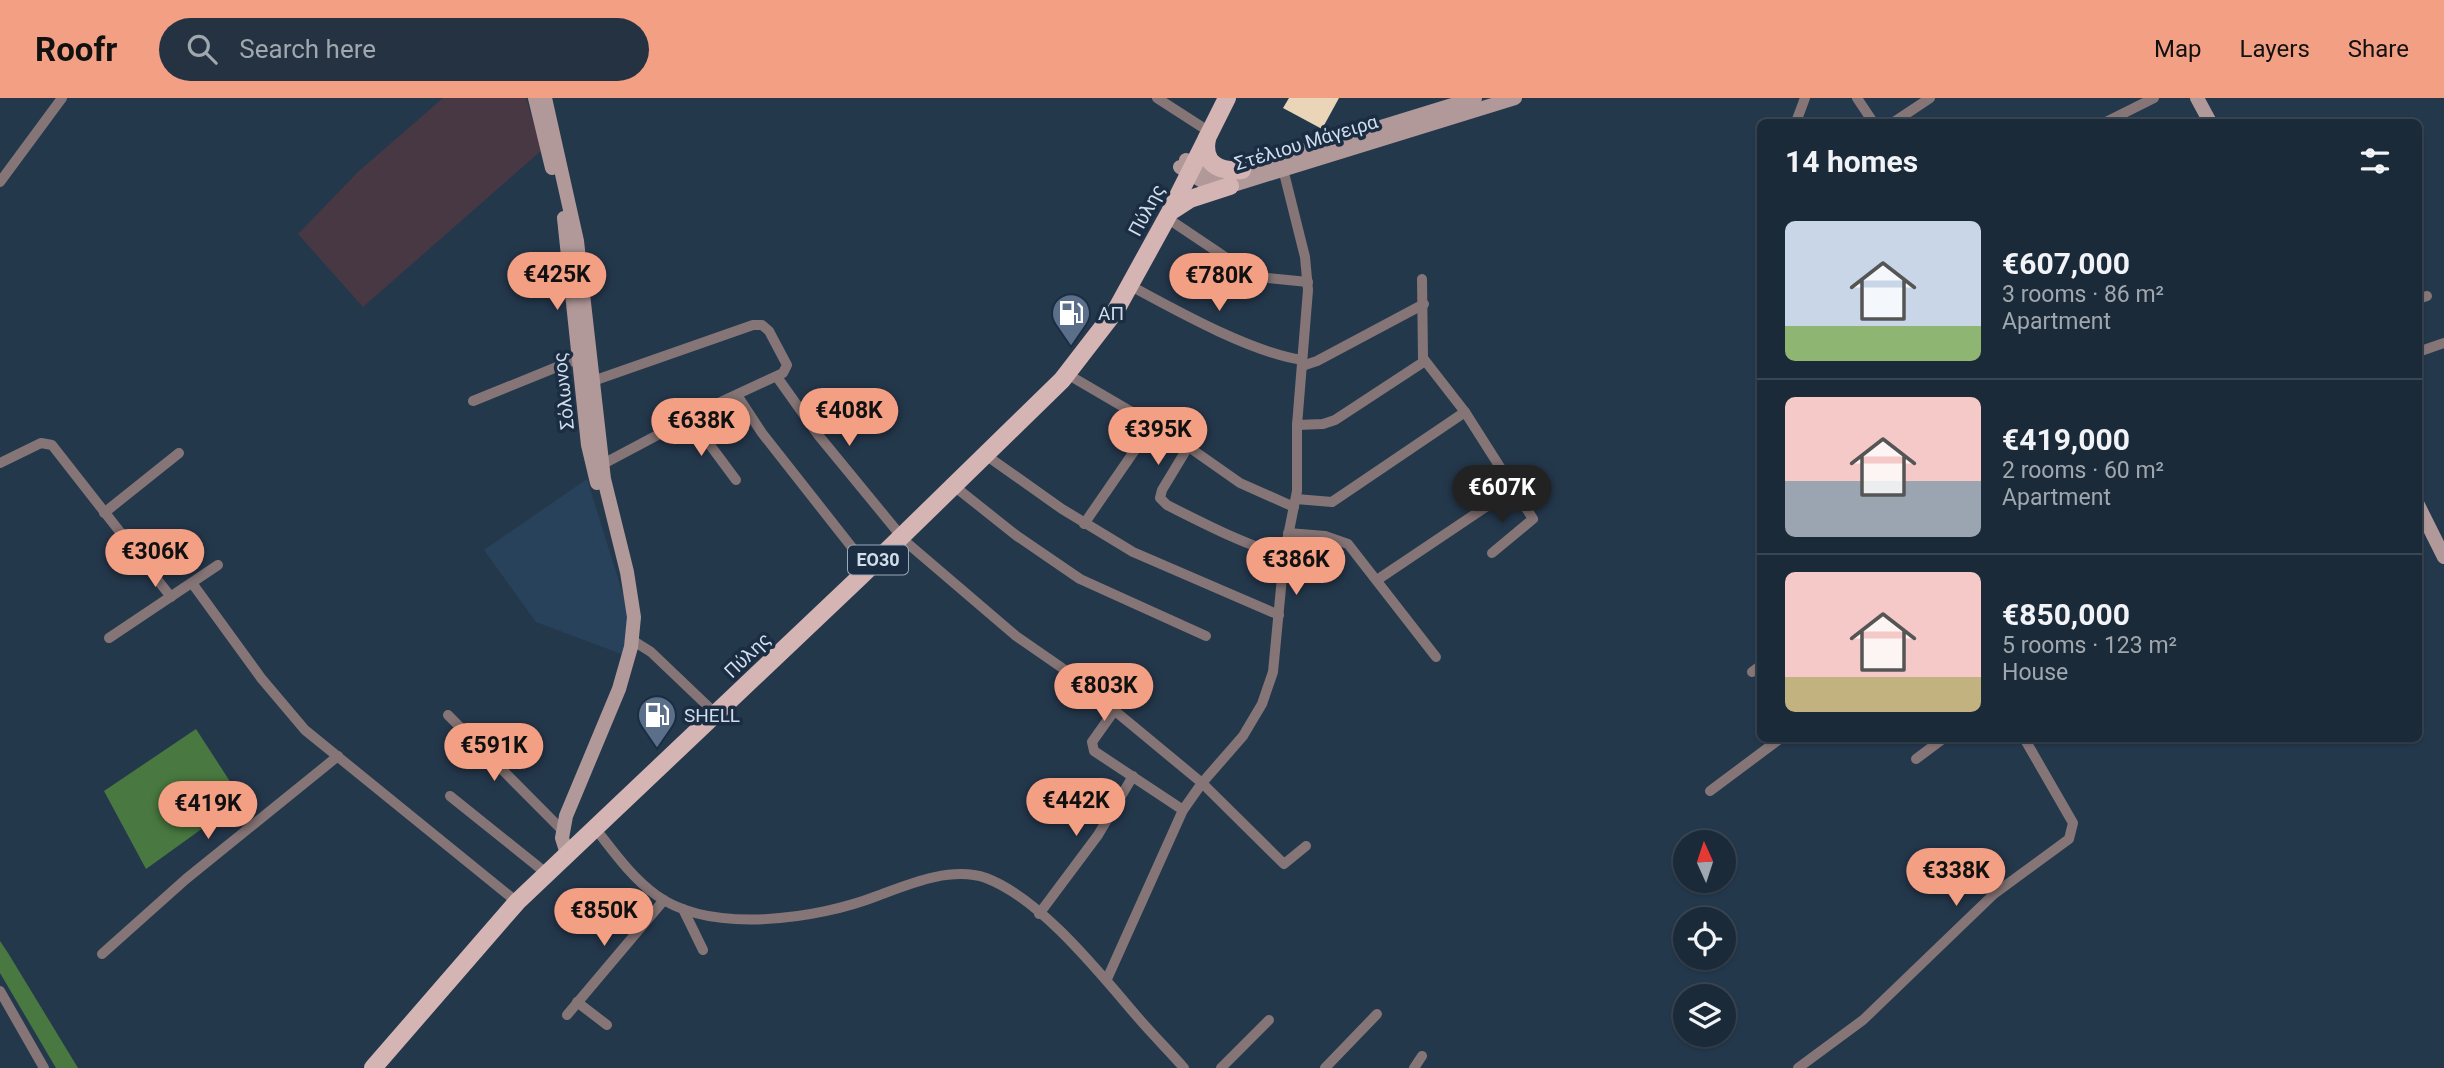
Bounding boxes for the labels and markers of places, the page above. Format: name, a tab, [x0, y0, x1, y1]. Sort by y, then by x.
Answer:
pin: €425K	[508, 252, 606, 312]
pin: €780K	[1170, 254, 1268, 313]
fuel station icon: ΑΠ	[1050, 292, 1092, 347]
place label: ΑΠ	[1098, 302, 1124, 325]
pin: €408K	[800, 388, 898, 448]
pin: €638K	[652, 398, 750, 458]
pin: €395K	[1109, 408, 1207, 467]
pin: €607K	[1453, 466, 1551, 525]
pin: €306K	[106, 530, 204, 589]
pin: €386K	[1247, 538, 1345, 597]
pin: €803K	[1055, 664, 1153, 723]
fuel station icon: SHELL	[636, 694, 678, 749]
place label: SHELL	[684, 704, 740, 727]
pin: €591K	[445, 724, 543, 783]
pin: €442K	[1027, 778, 1125, 838]
pin: €419K	[159, 782, 257, 841]
pin: €338K	[1907, 848, 2005, 908]
pin: €850K	[555, 888, 653, 948]

